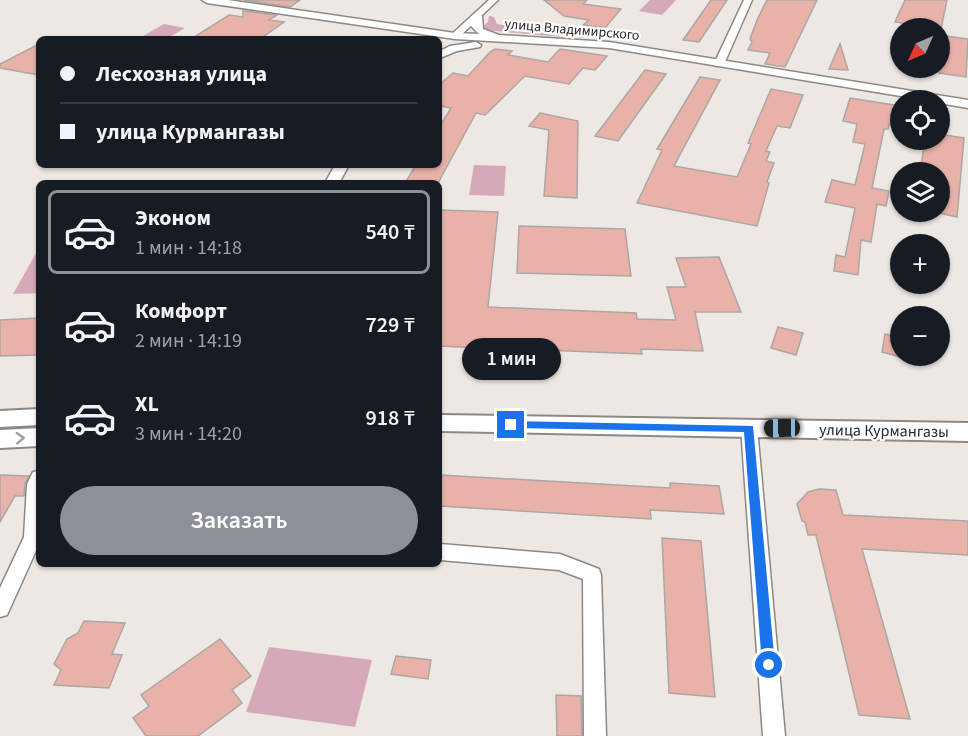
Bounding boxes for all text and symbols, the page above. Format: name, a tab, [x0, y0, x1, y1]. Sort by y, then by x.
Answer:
street label: улица Владимирского	[504, 14, 640, 46]
north arrow	[890, 18, 950, 78]
map controls	[890, 18, 950, 366]
text: Лесхозная улица	[96, 58, 267, 90]
button: locate	[890, 90, 950, 150]
text: улица Курмангазы	[96, 116, 285, 148]
button: layers	[890, 162, 950, 222]
text: Эконом	[135, 202, 211, 234]
icon: car	[63, 205, 117, 259]
text: 540 ₸	[365, 216, 415, 248]
text: 1 мин · 14:18	[135, 234, 242, 262]
button: +	[890, 234, 950, 294]
text: Комфорт	[135, 295, 227, 327]
icon: car	[63, 298, 117, 352]
button: −	[890, 306, 950, 366]
text: 729 ₸	[365, 309, 415, 341]
text: 2 мин · 14:19	[135, 327, 242, 355]
callout: 1 мин	[462, 338, 560, 380]
text: 1 мин	[486, 345, 537, 373]
text: XL	[135, 388, 159, 420]
icon: car	[63, 391, 117, 445]
text: 918 ₸	[365, 402, 415, 434]
route end	[497, 411, 524, 438]
car	[764, 419, 800, 437]
street label: улица Курмангазы	[819, 419, 949, 443]
text: 3 мин · 14:20	[135, 420, 242, 448]
one-way arrow	[15, 432, 24, 445]
button: Заказать	[60, 486, 418, 555]
route start	[755, 651, 782, 678]

